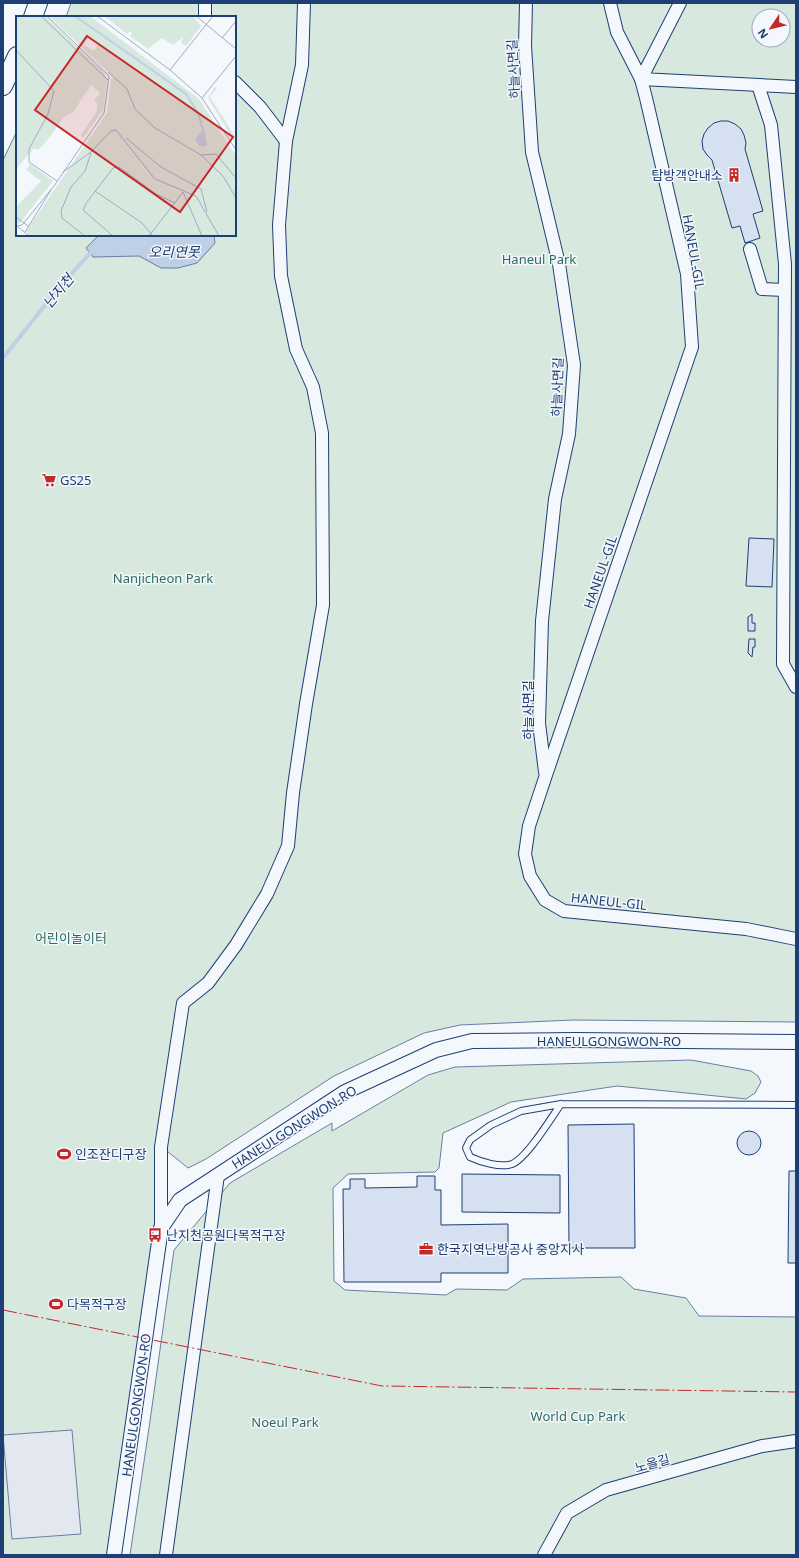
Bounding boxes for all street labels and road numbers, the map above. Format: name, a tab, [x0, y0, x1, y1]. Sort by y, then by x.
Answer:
street label: 하늘사면길	[502, 39, 524, 99]
street label: HANEUL-GIL	[679, 213, 710, 291]
street label: 하늘사면길	[547, 357, 567, 417]
street label: HANEUL-GIL	[579, 533, 621, 611]
street label: 하늘사면길	[519, 680, 537, 740]
street label: HANEUL-GIL	[570, 888, 648, 914]
street label: HANEULGONGWON-RO	[537, 1032, 681, 1050]
street label: HANEULGONGWON-RO	[228, 1081, 360, 1173]
street label: HANEULGONGWON-RO	[117, 1332, 155, 1478]
street label: 노을길	[632, 1449, 672, 1477]

